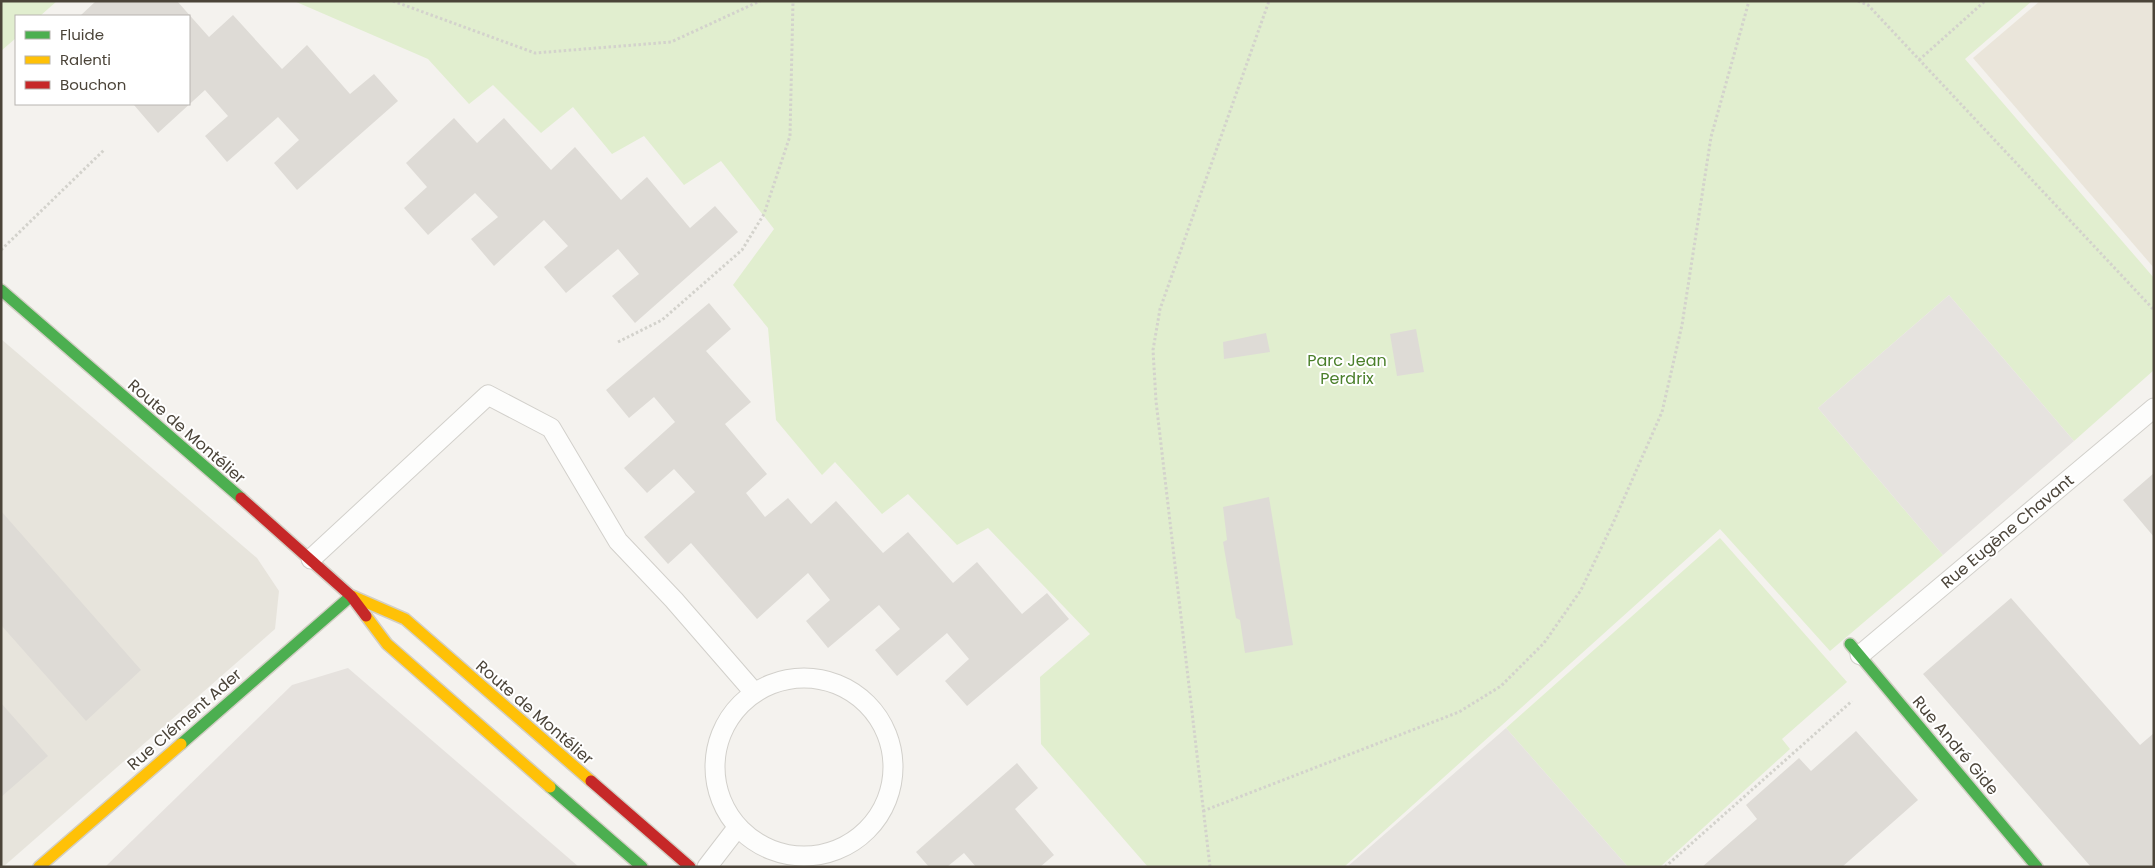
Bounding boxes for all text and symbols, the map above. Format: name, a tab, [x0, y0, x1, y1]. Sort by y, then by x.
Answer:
legend	[15, 15, 190, 105]
text: Fluide	[60, 24, 104, 45]
text: Ralenti	[60, 49, 111, 70]
text: Bouchon	[60, 74, 126, 95]
park label: Parc Jean Perdrix	[1307, 349, 1387, 390]
street label: Route de Montélier	[123, 374, 250, 489]
street label: Rue Eugène Chavant	[1936, 469, 2079, 594]
street label: Route de Montélier	[471, 655, 598, 770]
street label: Rue Clément Ader	[122, 663, 246, 775]
street label: Rue André Gide	[1907, 691, 2004, 800]

